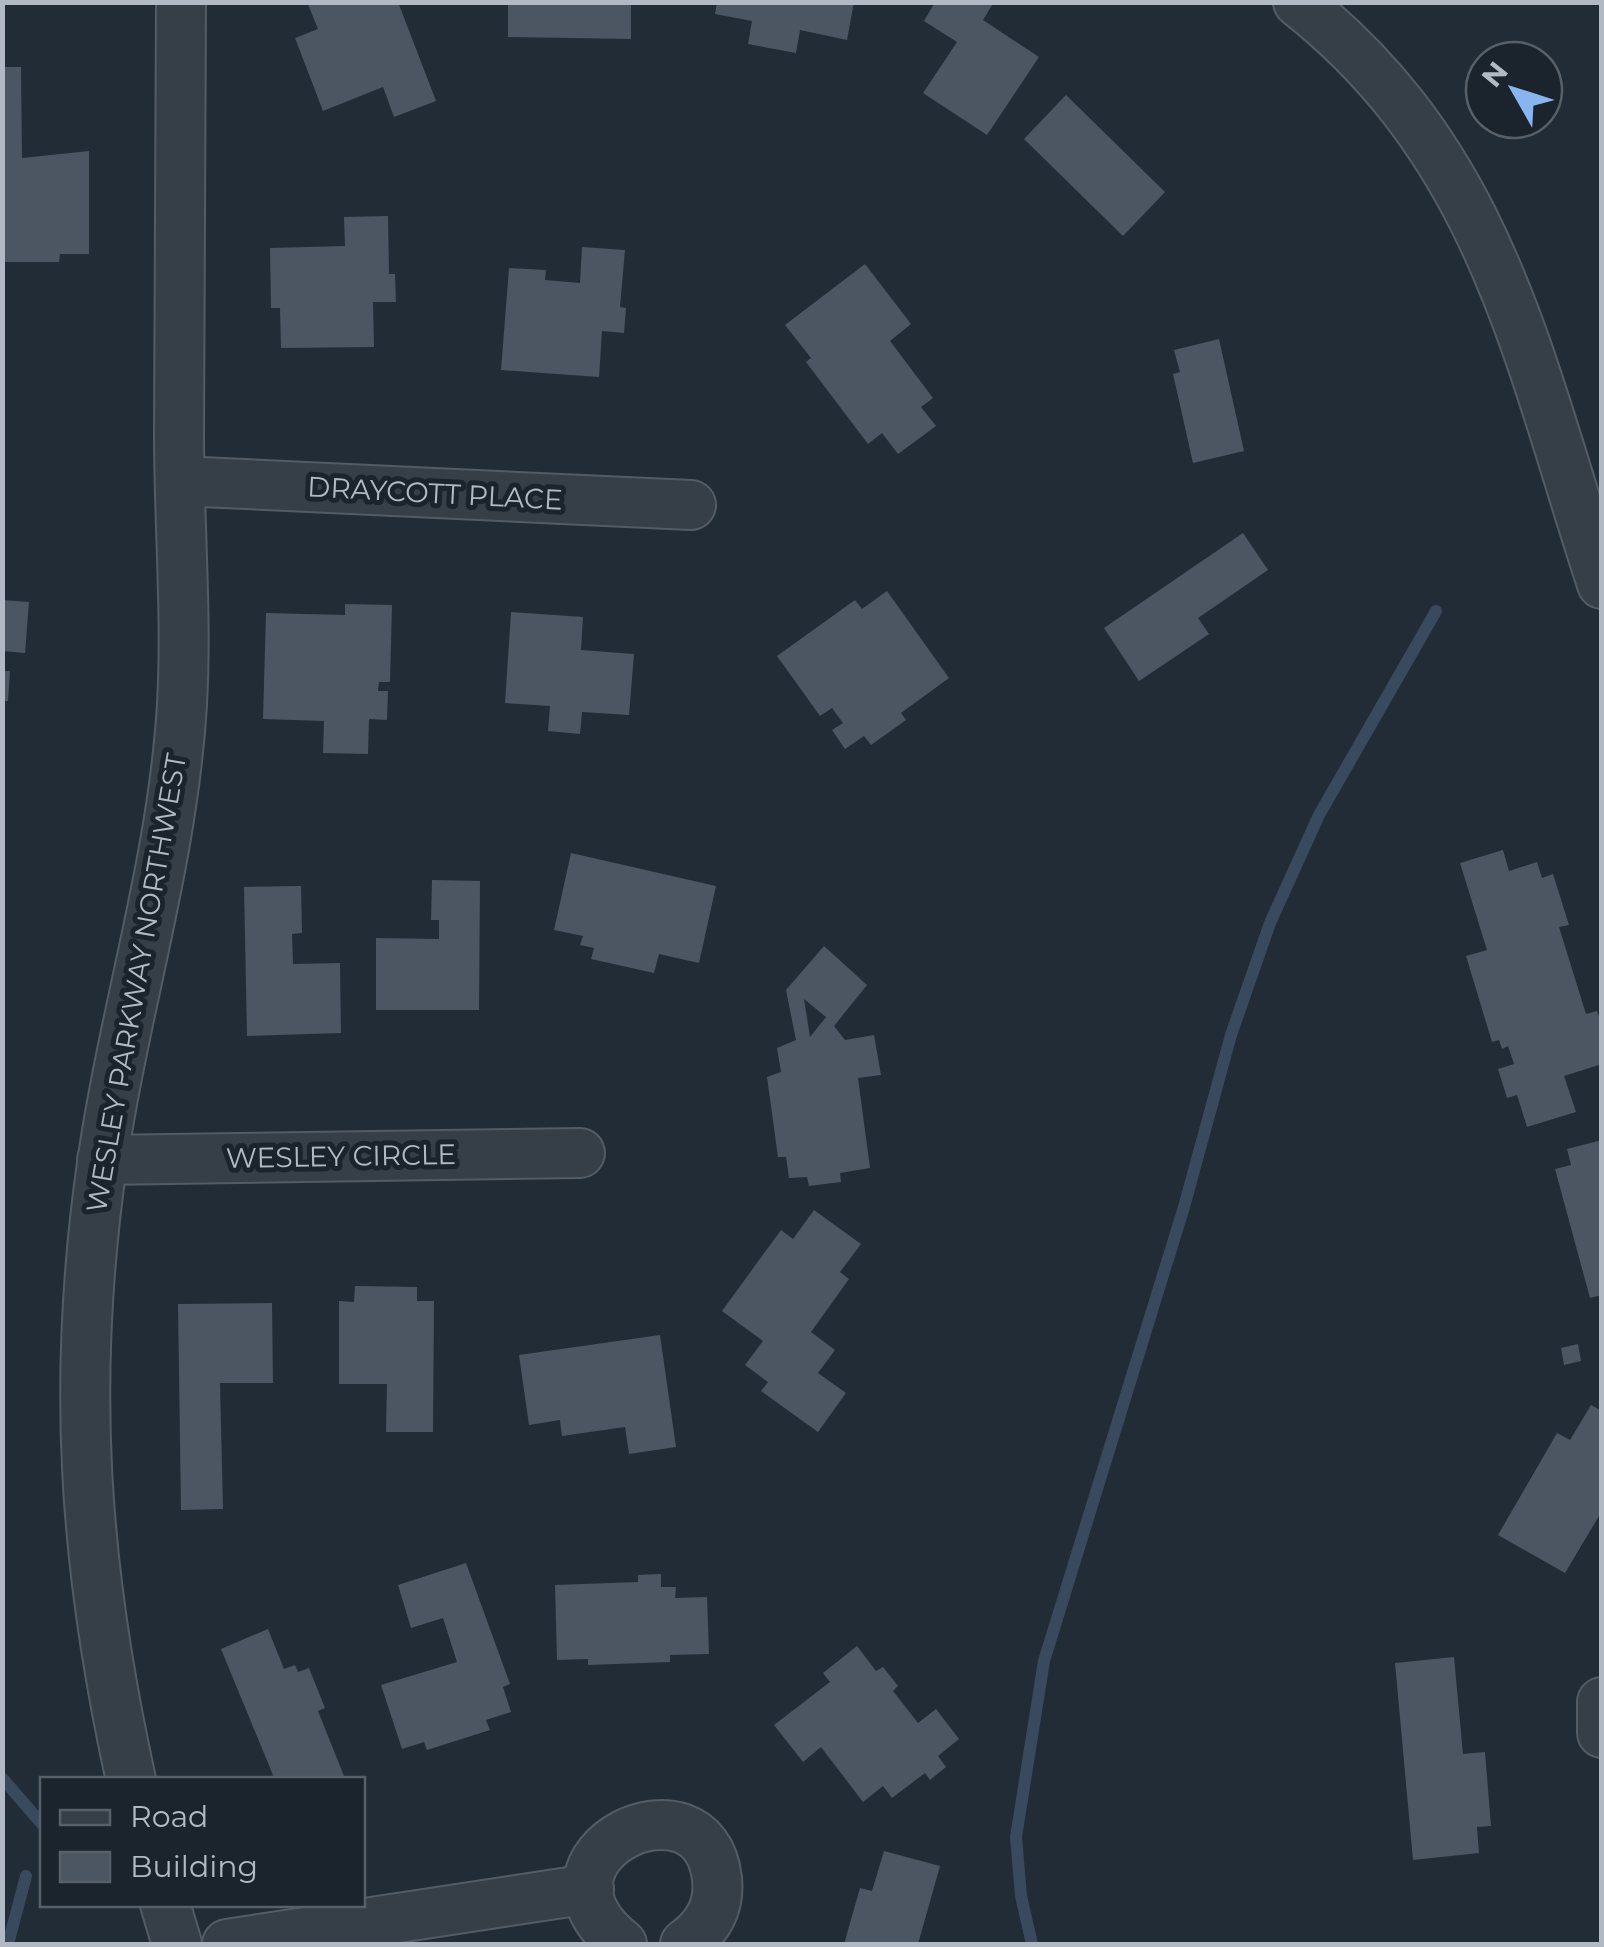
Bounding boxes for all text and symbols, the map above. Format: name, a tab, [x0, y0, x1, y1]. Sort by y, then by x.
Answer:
north arrow	[1464, 40, 1564, 140]
text: N	[1474, 55, 1515, 94]
street label: DRAYCOTT PLACE	[306, 469, 564, 517]
street label: WESLEY PARKWAY NORTHWEST	[79, 751, 193, 1215]
street label: WESLEY CIRCLE	[226, 1137, 456, 1175]
legend	[40, 1777, 365, 1907]
text: Road	[130, 1798, 208, 1835]
text: Building	[130, 1848, 258, 1885]

